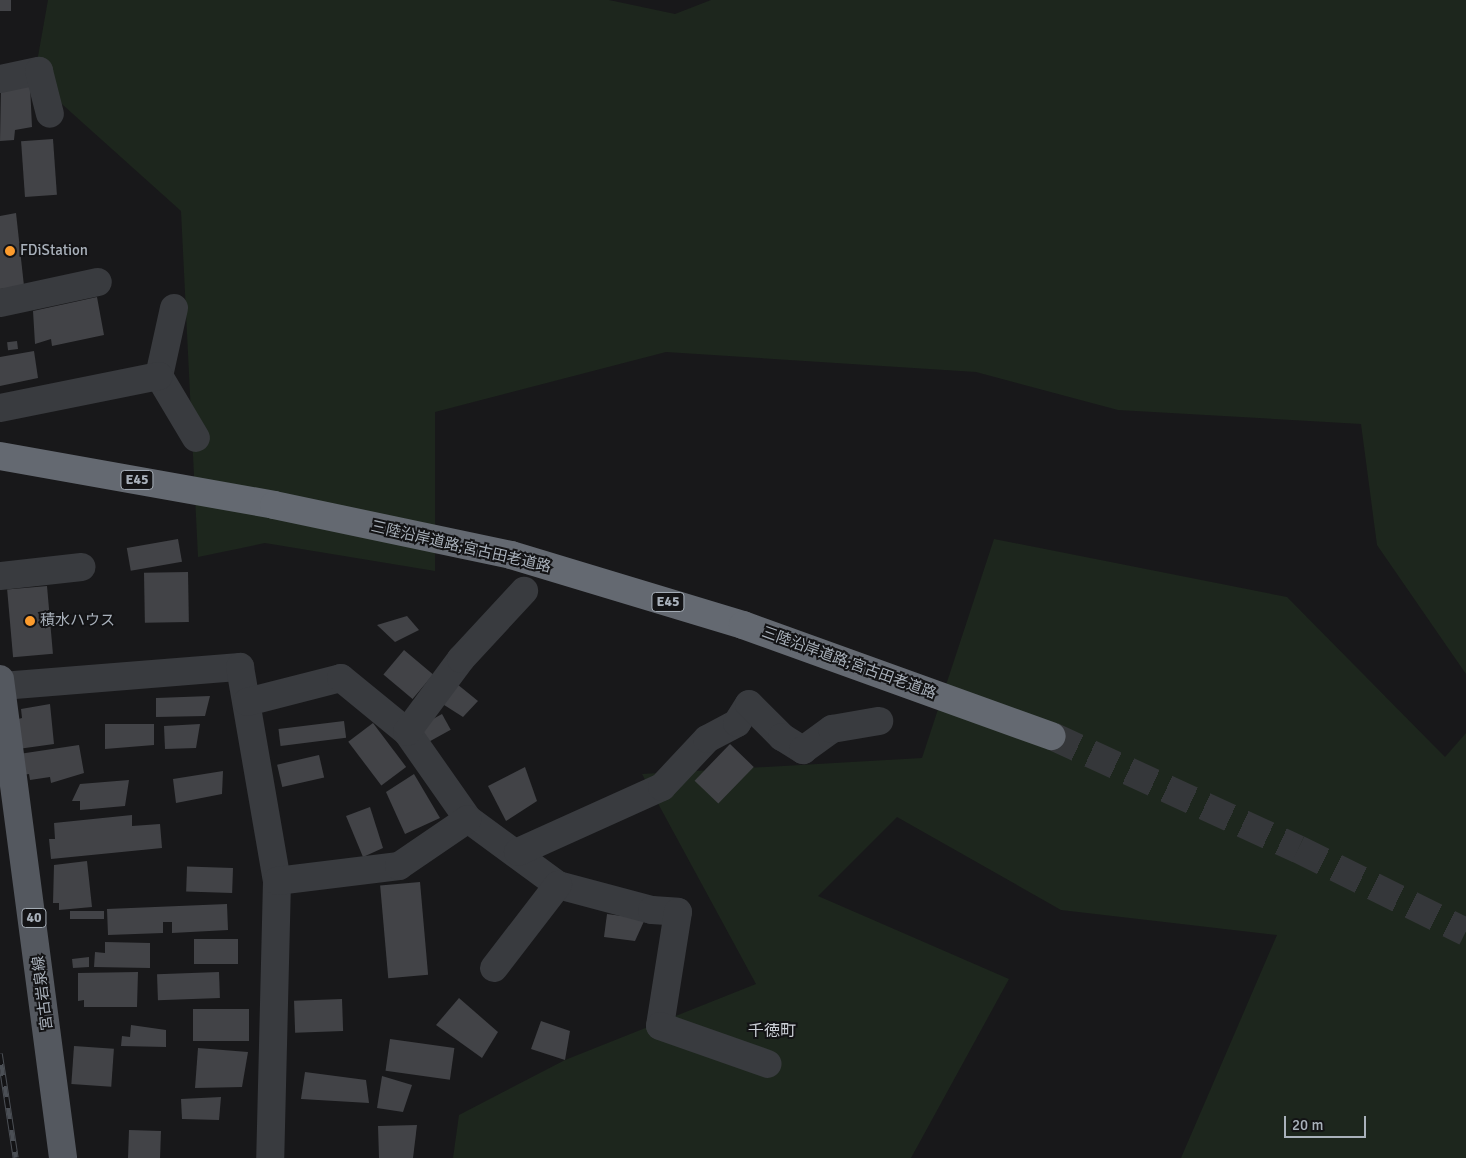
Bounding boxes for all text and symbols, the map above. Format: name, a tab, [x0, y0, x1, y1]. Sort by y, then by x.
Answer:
place label: FDiStation	[20, 242, 88, 260]
marker: FDiStation	[4, 245, 16, 257]
road number: E45	[120, 468, 154, 492]
street label: 三陸沿岸道路;宮古田老道路	[369, 518, 553, 576]
road number: E45	[650, 590, 686, 614]
place label: 積水ハウス	[40, 612, 115, 630]
marker: 積水ハウス	[24, 615, 36, 627]
street label: 三陸沿岸道路;宮古田老道路	[759, 623, 939, 703]
road number: 40	[20, 906, 48, 930]
street label: 宮古岩泉線	[29, 955, 57, 1031]
district label: 千徳町	[748, 1021, 796, 1041]
scale bar	[1286, 1106, 1368, 1138]
text: 20 m	[1292, 1116, 1323, 1134]

